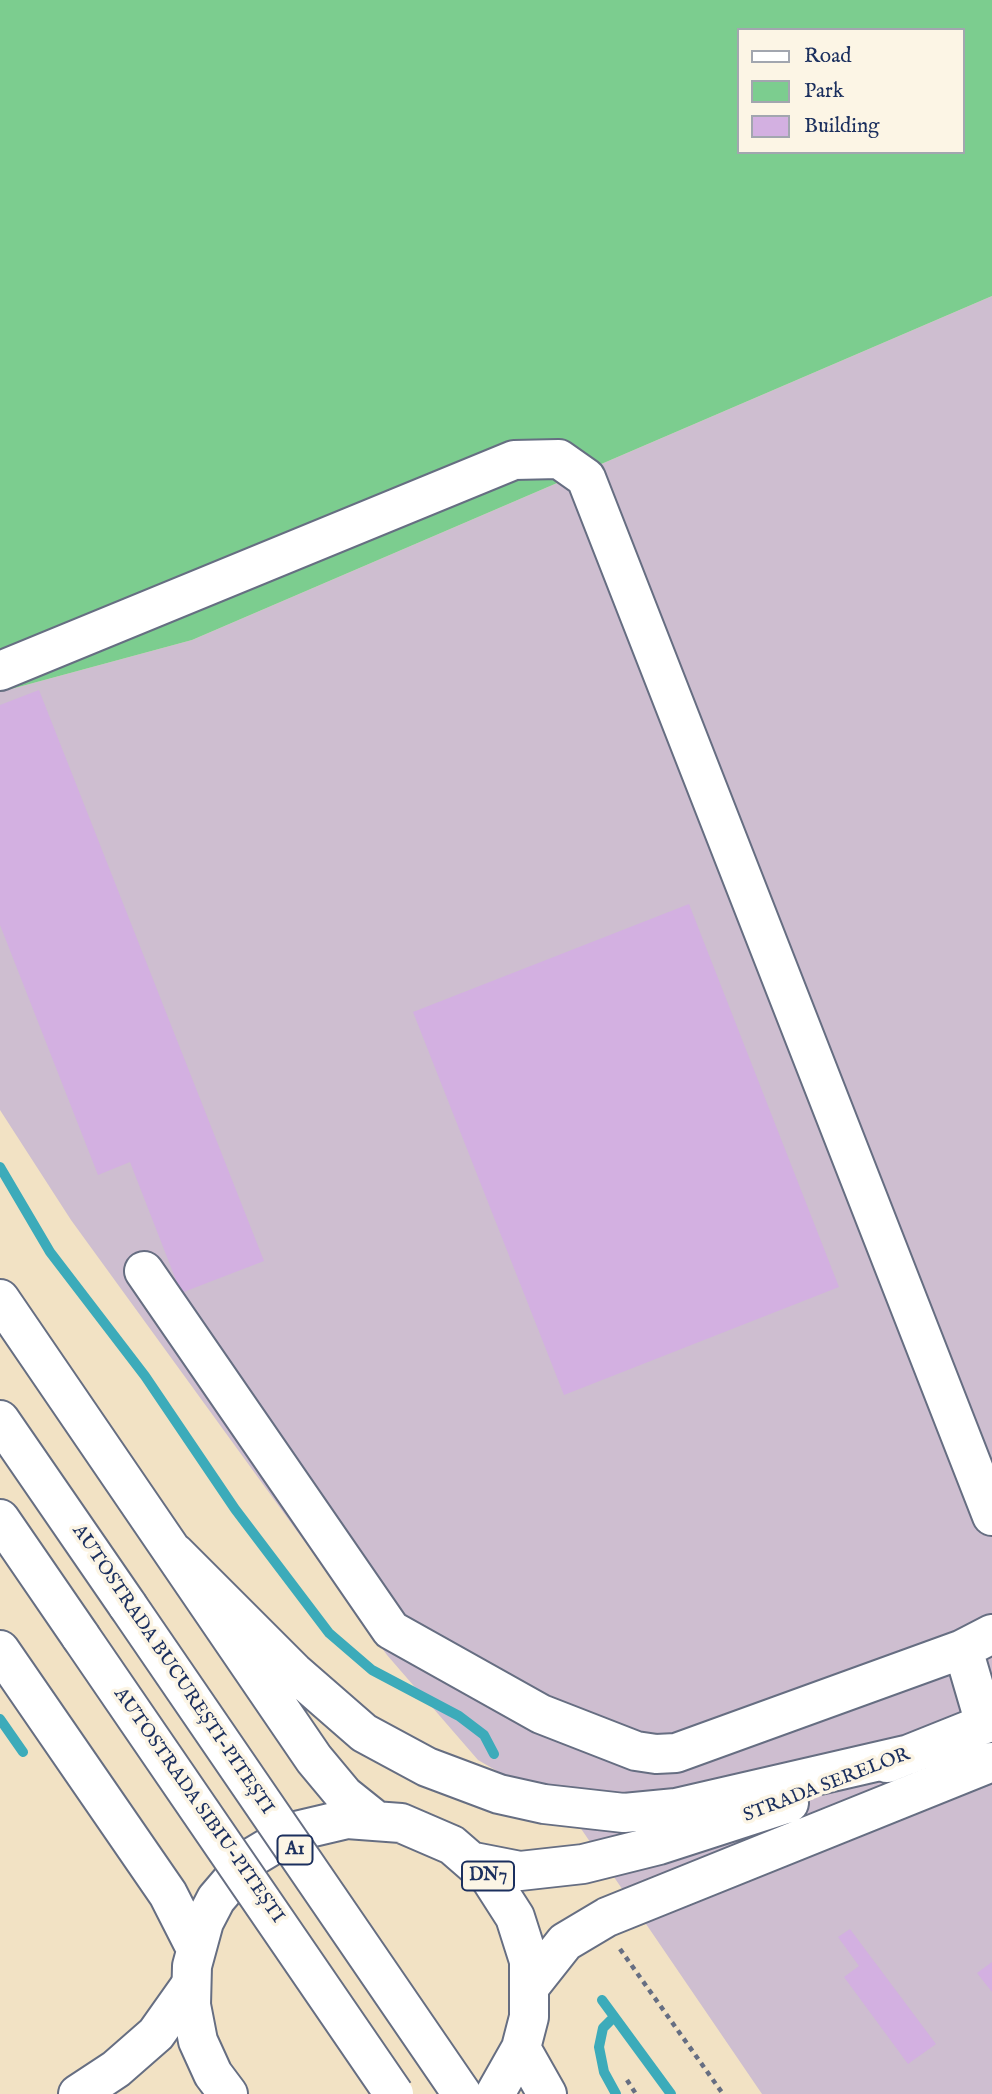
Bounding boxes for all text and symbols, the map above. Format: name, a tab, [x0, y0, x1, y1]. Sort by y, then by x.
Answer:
legend	[736, 28, 964, 154]
text: Road	[804, 43, 851, 70]
text: Park	[804, 78, 844, 105]
text: Building	[804, 113, 879, 140]
street label: AUTOSTRADA BUCUREȘTI-PITEȘTI	[66, 1521, 278, 1819]
street label: AUTOSTRADA SIBIU-PITEȘTI	[108, 1684, 288, 1928]
street label: STRADA SERELOR	[741, 1744, 913, 1828]
road number: A1	[278, 1836, 312, 1864]
road number: DN7	[462, 1862, 514, 1890]

